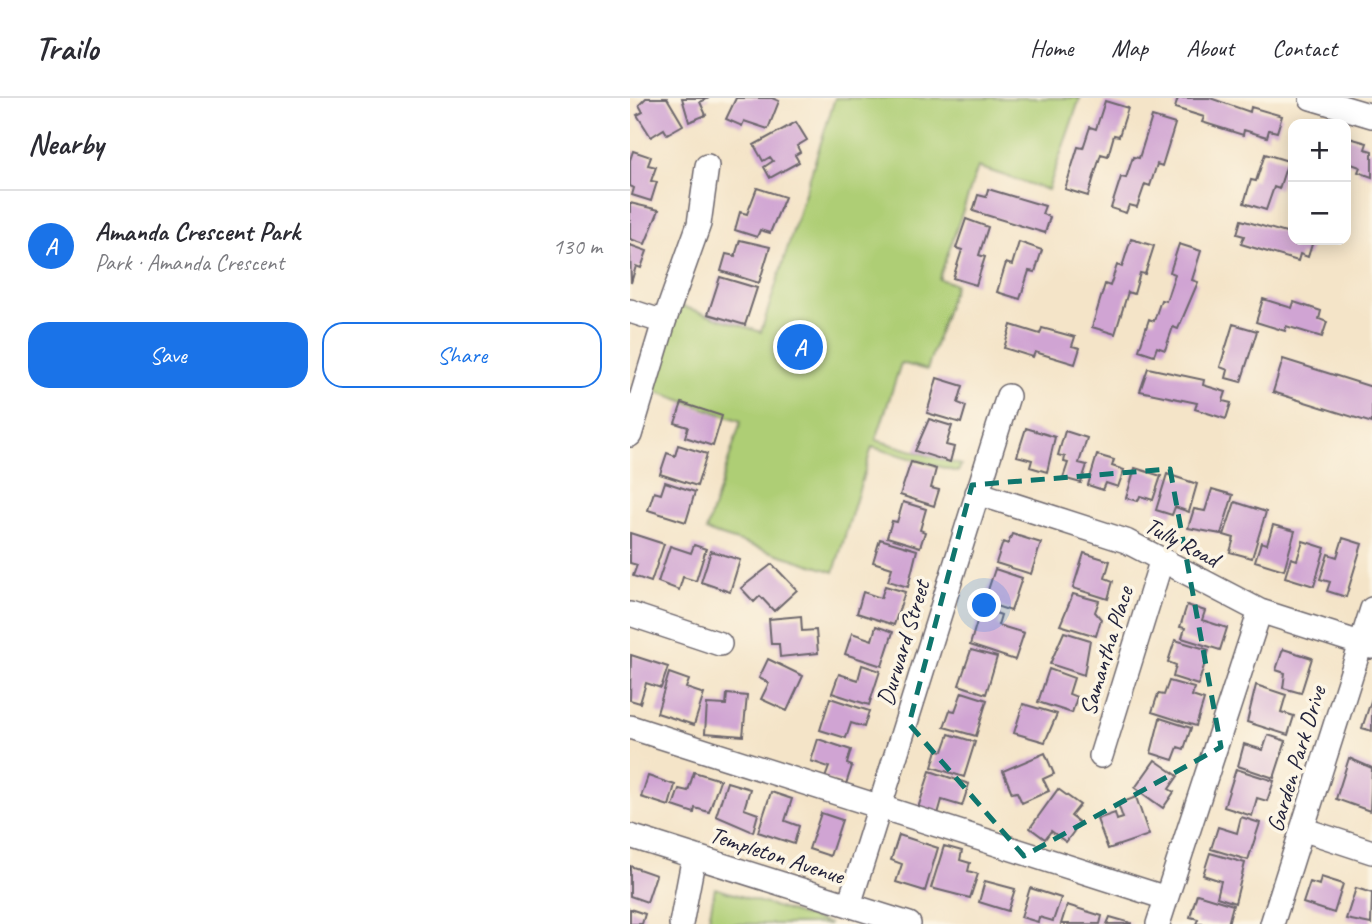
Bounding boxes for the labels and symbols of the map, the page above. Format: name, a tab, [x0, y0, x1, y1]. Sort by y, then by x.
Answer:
pin: A	[777, 321, 823, 373]
street label: Tully Road	[1140, 510, 1227, 576]
street label: Durward Street	[870, 575, 937, 709]
street label: Samantha Place	[1072, 581, 1140, 719]
your location	[967, 588, 1001, 622]
street label: Garden Park Drive	[1260, 680, 1333, 836]
street label: Templeton Avenue	[706, 819, 850, 891]

